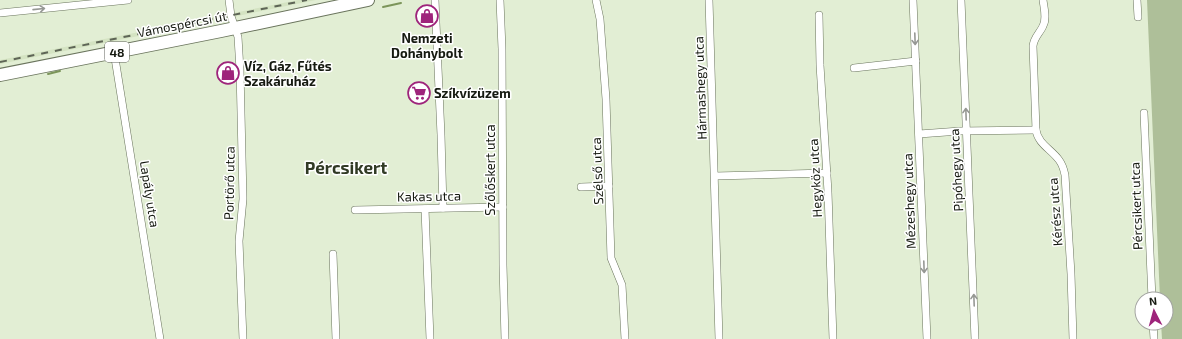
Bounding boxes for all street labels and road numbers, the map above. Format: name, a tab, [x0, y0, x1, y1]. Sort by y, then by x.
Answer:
street label: Vámospércsi út	[136, 7, 228, 41]
street label: Hármashegy utca	[690, 36, 710, 140]
road number: 48	[105, 42, 129, 62]
street label: Szőlőskert utca	[482, 124, 498, 216]
street label: Pipóhegy utca	[946, 128, 966, 212]
street label: Szélső utca	[588, 137, 606, 205]
street label: Hegyköz utca	[805, 138, 825, 218]
street label: Portörő utca	[220, 146, 238, 220]
street label: Mézeshegy utca	[899, 153, 919, 249]
street label: Lapály utca	[137, 159, 163, 229]
street label: Pércsikert utca	[1126, 162, 1146, 250]
street label: Kérész utca	[1045, 177, 1065, 247]
street label: Kakas utca	[397, 187, 461, 205]

